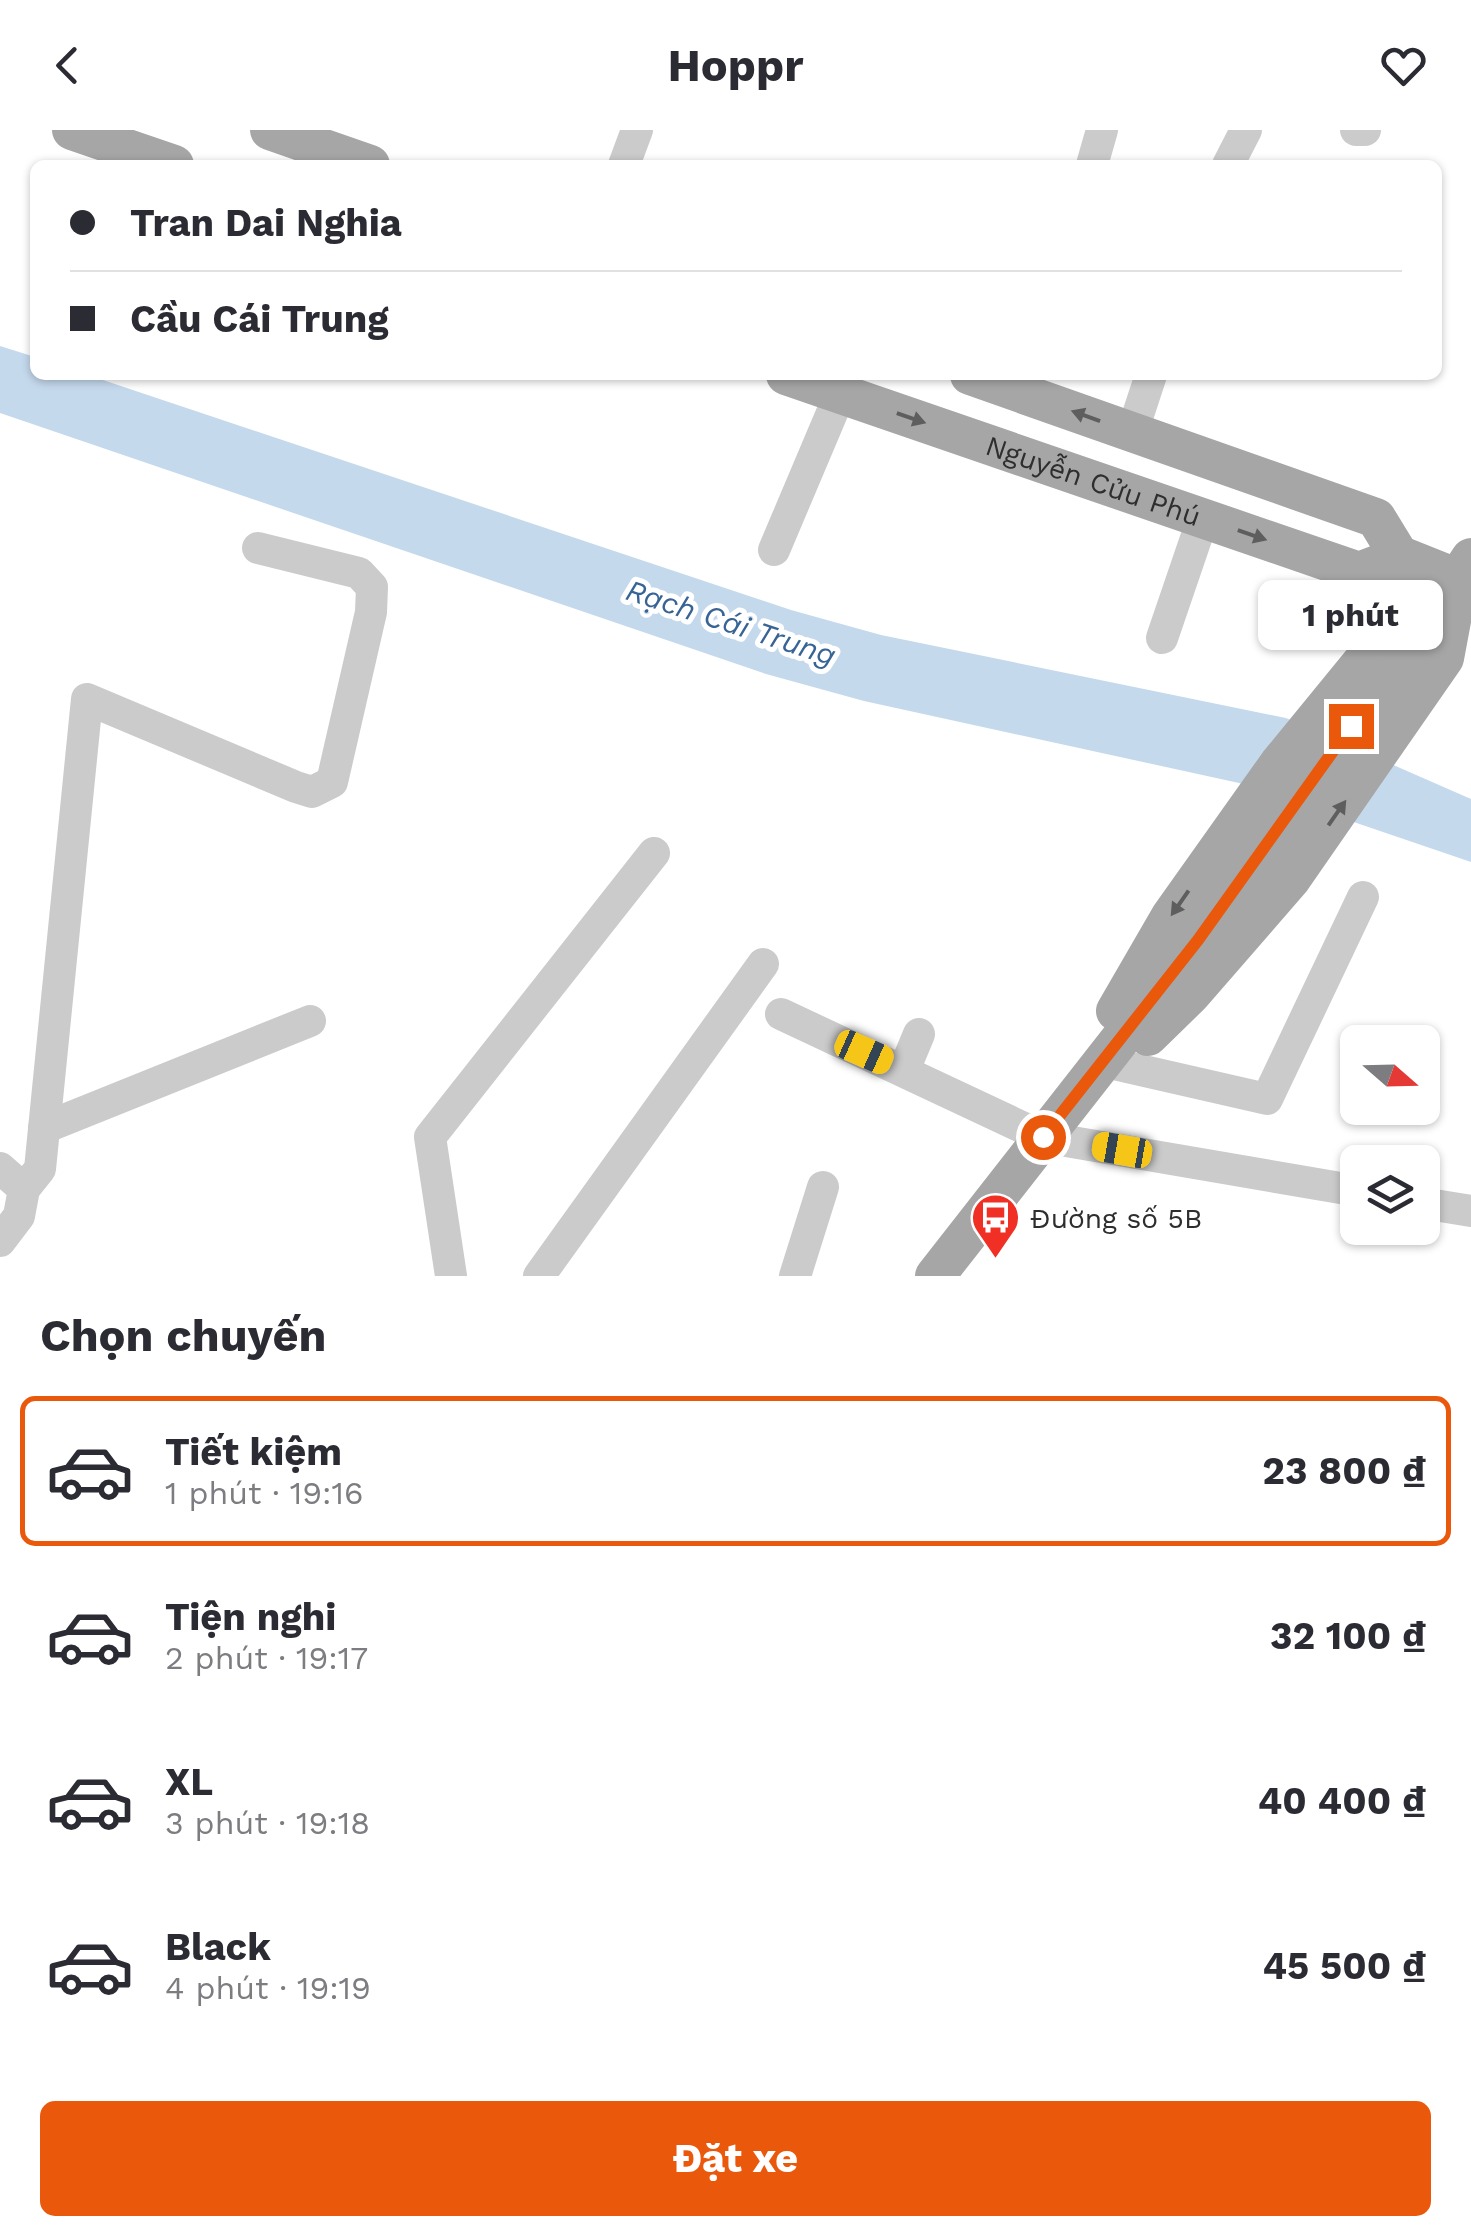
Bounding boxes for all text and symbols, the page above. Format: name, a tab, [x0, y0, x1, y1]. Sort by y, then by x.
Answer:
icon: back	[40, 38, 95, 93]
icon: heart	[1376, 38, 1431, 93]
text: Hoppr	[668, 39, 803, 92]
text: Tran Dai Nghia	[130, 201, 402, 245]
text: Cầu Cái Trung	[130, 297, 389, 341]
one-way arrow	[1071, 408, 1101, 423]
one-way arrow	[897, 411, 927, 426]
street label: Nguyễn Cửu Phú	[981, 429, 1205, 533]
one-way arrow	[1237, 528, 1267, 543]
water label: Rạch Cái Trung	[622, 572, 840, 673]
callout: 1 phút	[1258, 581, 1444, 651]
text: 1 phút	[1302, 596, 1399, 634]
route end	[1329, 704, 1374, 749]
one-way arrow	[1327, 799, 1346, 826]
one-way arrow	[1171, 889, 1190, 916]
north arrow	[1340, 1025, 1440, 1125]
map controls	[1340, 1025, 1440, 1245]
car	[830, 1026, 898, 1078]
route start	[1021, 1115, 1066, 1160]
car	[1090, 1130, 1154, 1170]
button: layers	[1340, 1145, 1440, 1245]
bus stop icon: Đường số 5B	[969, 1192, 1021, 1260]
place label: Đường số 5B	[1030, 1202, 1202, 1235]
text: Chọn chuyến	[40, 1309, 326, 1362]
icon: car	[45, 1426, 135, 1516]
text: Tiết kiệm	[165, 1430, 342, 1474]
text: 23 800 ₫	[1262, 1449, 1426, 1493]
text: 1 phút · 19:16	[165, 1474, 363, 1512]
icon: car	[45, 1591, 135, 1681]
text: Tiện nghi	[165, 1595, 336, 1639]
text: 32 100 ₫	[1270, 1614, 1426, 1658]
text: 2 phút · 19:17	[165, 1639, 368, 1677]
icon: car	[45, 1756, 135, 1846]
text: XL	[165, 1760, 213, 1804]
text: 40 400 ₫	[1258, 1779, 1426, 1823]
text: 3 phút · 19:18	[165, 1804, 370, 1842]
icon: car	[45, 1921, 135, 2011]
text: Black	[165, 1925, 271, 1969]
text: 45 500 ₫	[1262, 1944, 1426, 1988]
text: 4 phút · 19:19	[165, 1969, 371, 2007]
button: Đặt xe	[40, 2101, 1431, 2216]

